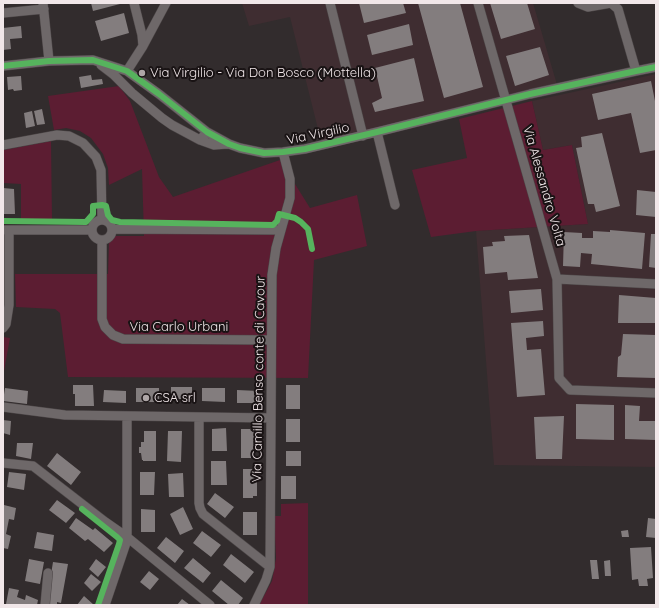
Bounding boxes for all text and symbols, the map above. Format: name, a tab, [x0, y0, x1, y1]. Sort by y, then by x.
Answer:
place label: Via Virgilio - Via Don Bosco (Mottella)	[150, 65, 376, 81]
marker: Via Virgilio - Via Don Bosco (Mottella)	[137, 68, 147, 78]
street label: Via Virgilio	[285, 120, 351, 148]
street label: Via Alessandro Volta	[519, 124, 569, 248]
street label: Via Camillo Benso conte di Cavour	[249, 276, 269, 482]
street label: Via Carlo Urbani	[130, 319, 228, 335]
place label: CSA srl	[154, 390, 196, 406]
marker: CSA srl	[141, 393, 151, 403]

